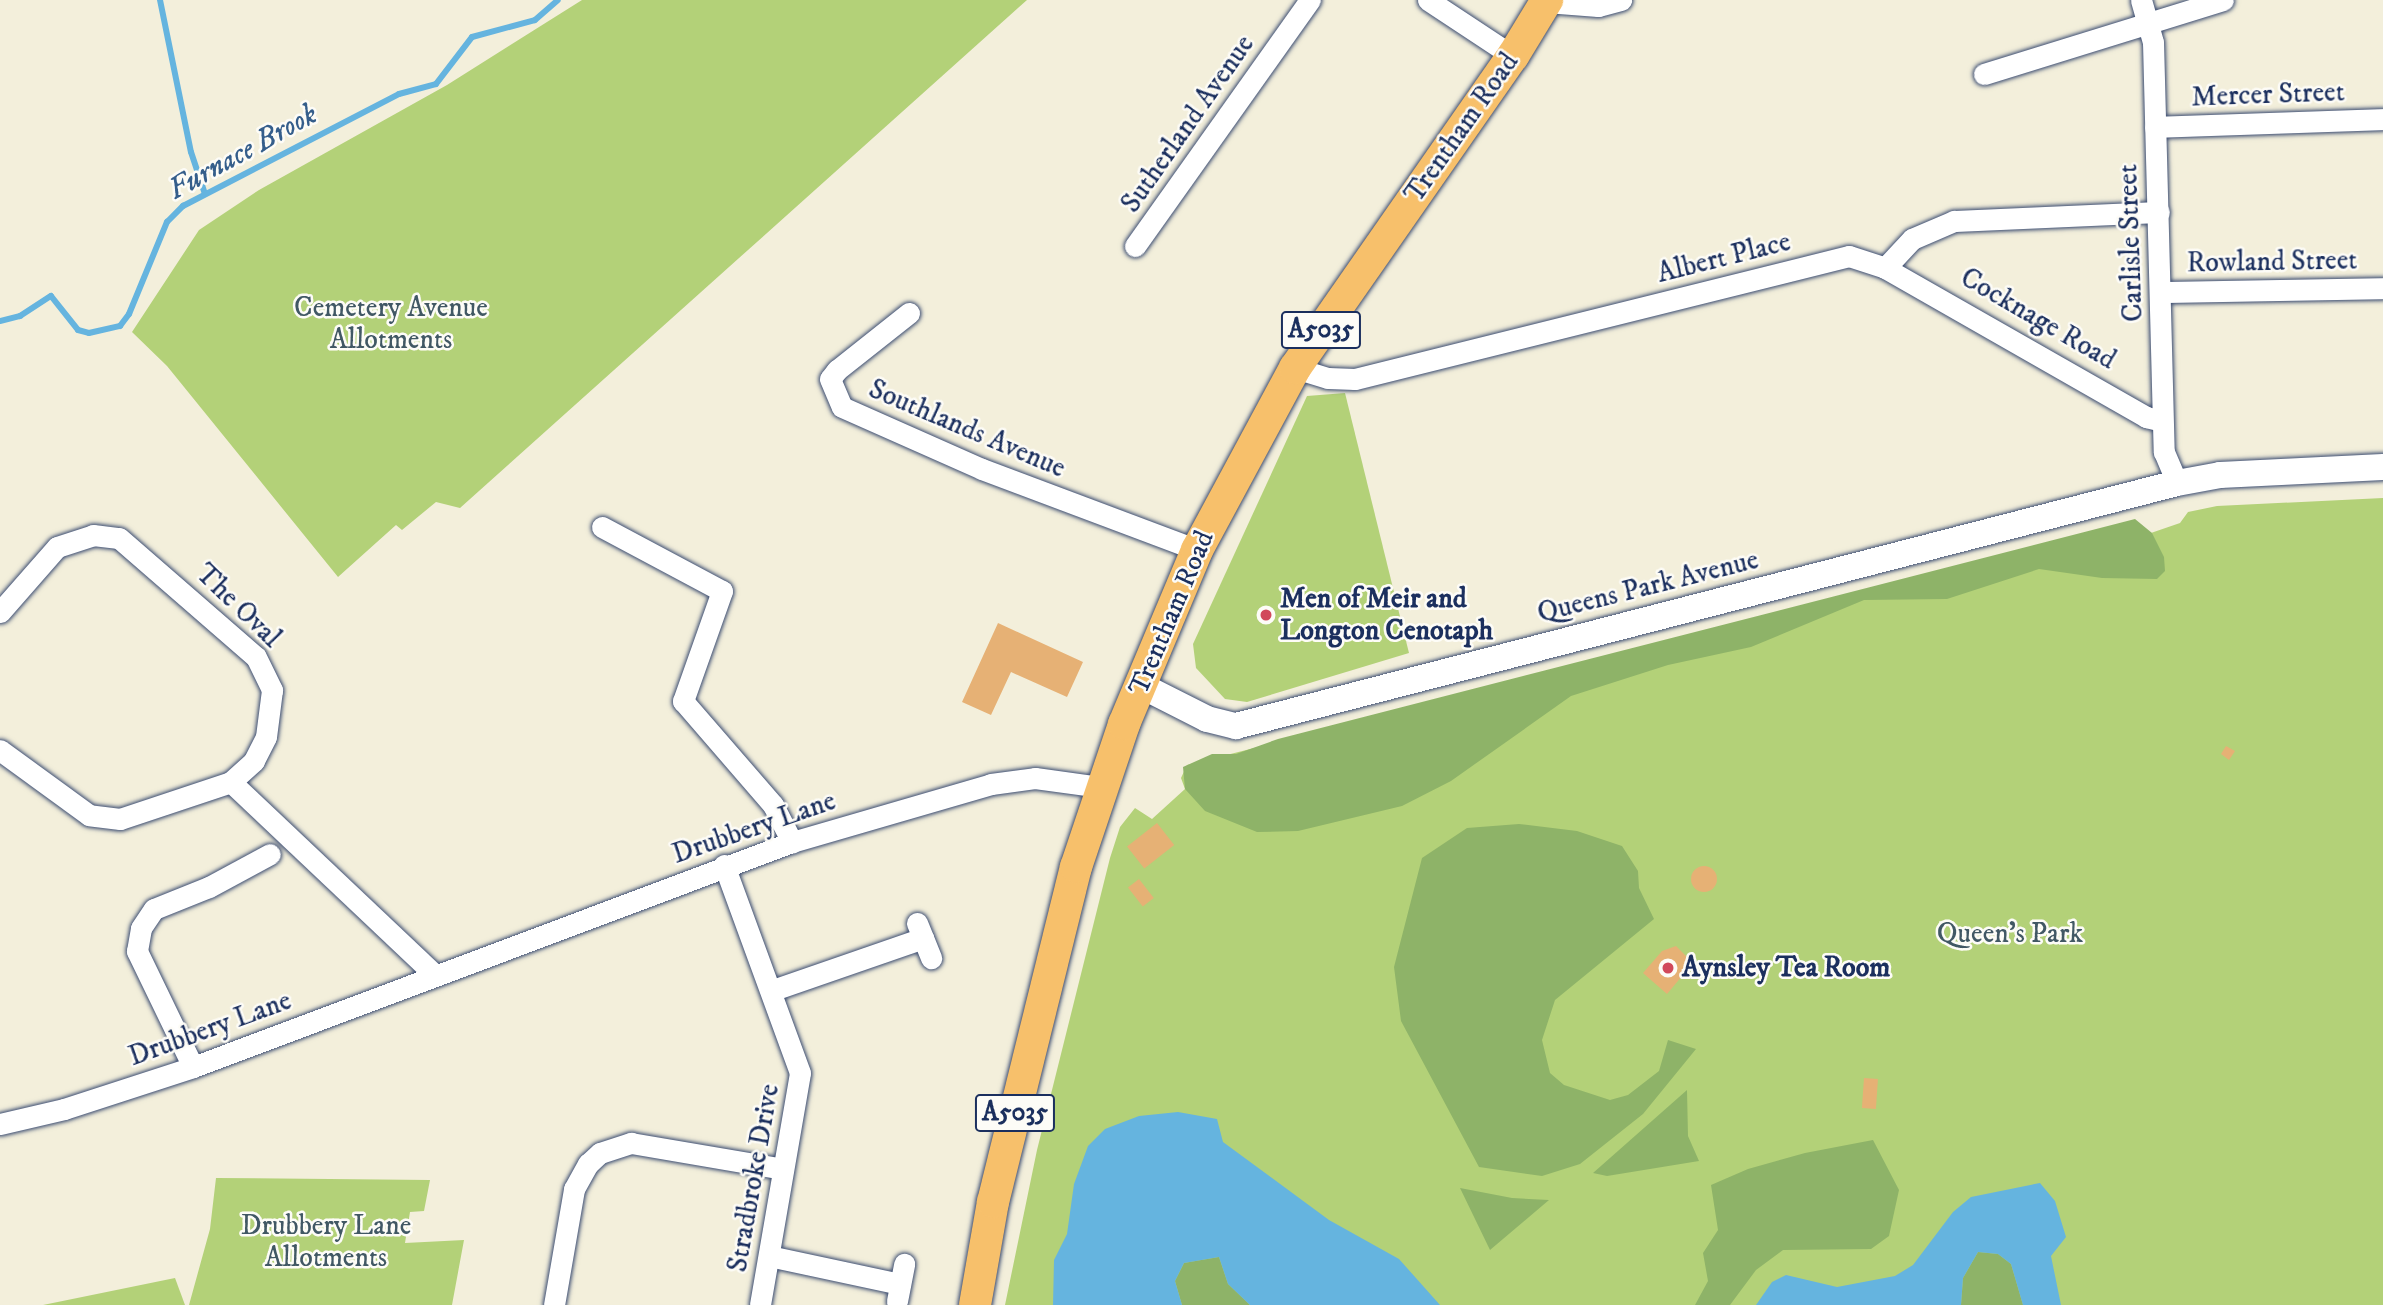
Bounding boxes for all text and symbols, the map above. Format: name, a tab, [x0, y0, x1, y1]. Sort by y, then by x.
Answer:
street label: Sutherland Avenue	[1114, 29, 1262, 219]
street label: Trentham Road	[1398, 47, 1526, 209]
street label: Mercer Street	[2191, 76, 2345, 114]
water label: Furnace Brook	[162, 97, 324, 209]
street label: Carlisle Street	[2111, 164, 2151, 322]
street label: Albert Place	[1654, 225, 1794, 291]
street label: Rowland Street	[2186, 244, 2358, 280]
street label: Cocknage Road	[1954, 261, 2122, 377]
park label: Cemetery Avenue Allotments	[294, 291, 488, 357]
road number: A5035	[1281, 308, 1361, 352]
street label: Southlands Avenue	[864, 372, 1070, 486]
street label: Trentham Road	[1122, 526, 1222, 700]
street label: Queens Park Avenue	[1534, 543, 1762, 631]
street label: The Oval	[188, 557, 288, 655]
place label: Men of Meir and Longton Cenotaph	[1280, 582, 1493, 648]
marker: Men of Meir and Longton Cenotaph	[1258, 607, 1274, 623]
street label: Drubbery Lane	[668, 784, 840, 872]
park label: Queen's Park	[1937, 917, 2083, 951]
place label: Aynsley Tea Room	[1682, 951, 1890, 985]
marker: Aynsley Tea Room	[1660, 960, 1676, 976]
street label: Drubbery Lane	[124, 984, 296, 1074]
street label: Stradbroke Drive	[721, 1081, 787, 1275]
road number: A5035	[975, 1090, 1055, 1136]
park label: Drubbery Lane Allotments	[241, 1209, 411, 1275]

